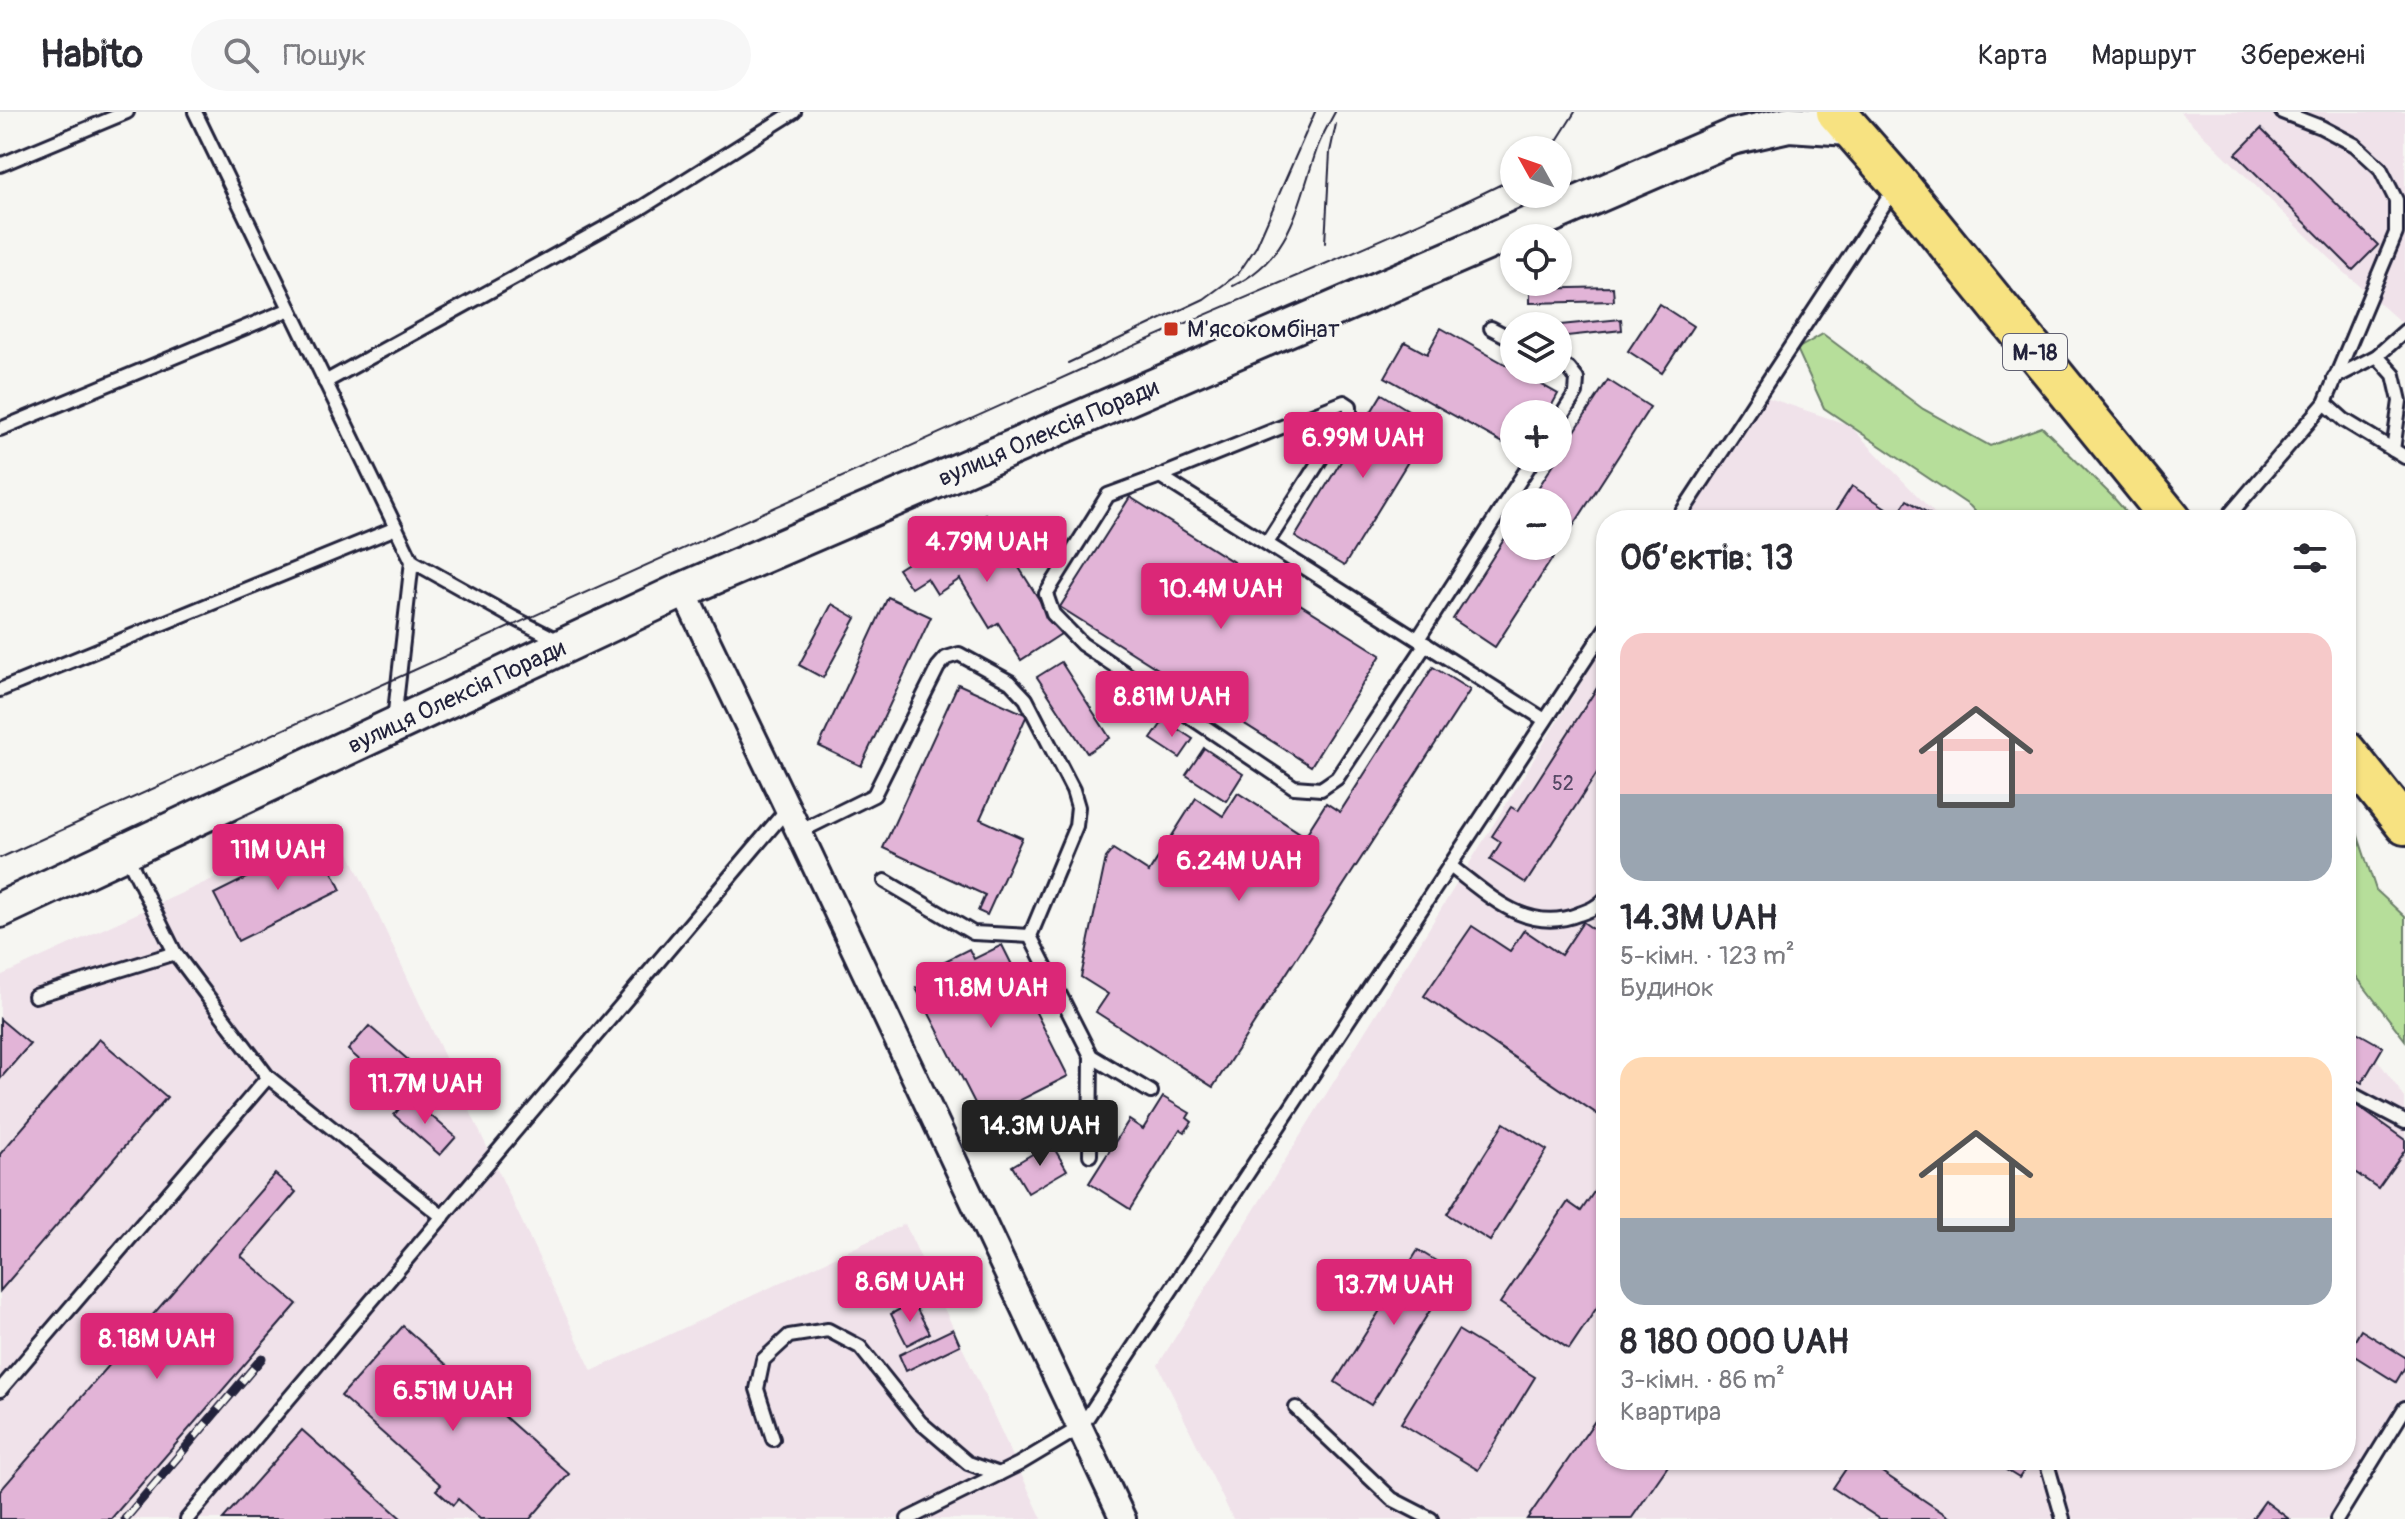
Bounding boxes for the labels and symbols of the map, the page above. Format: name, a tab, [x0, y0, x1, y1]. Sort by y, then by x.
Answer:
north arrow	[1500, 136, 1572, 208]
place label: М'ясокомбінат	[1187, 315, 1340, 344]
marker: М'ясокомбінат	[1162, 320, 1180, 338]
road number: М-18	[2003, 334, 2067, 370]
street label: вулиця Олексія Поради	[934, 372, 1163, 493]
pin: 6.99M UAH	[1271, 412, 1455, 480]
pin: 4.79M UAH	[895, 516, 1079, 584]
pin: 10.4M UAH	[1129, 563, 1313, 631]
street label: вулиця Олексія Поради	[343, 633, 570, 760]
pin: 8.81M UAH	[1080, 671, 1264, 739]
house number: 52	[1552, 771, 1574, 796]
pin: 11M UAH	[204, 824, 352, 892]
pin: 6.24M UAH	[1147, 835, 1331, 903]
pin: 11.8M UAH	[899, 962, 1083, 1030]
pin: 11.7M UAH	[333, 1058, 517, 1126]
pin: 14.3M UAH	[948, 1100, 1132, 1168]
pin: 8.6M UAH	[827, 1256, 993, 1324]
pin: 13.7M UAH	[1302, 1259, 1486, 1327]
pin: 8.18M UAH	[65, 1313, 249, 1381]
pin: 6.51M UAH	[361, 1365, 545, 1433]

